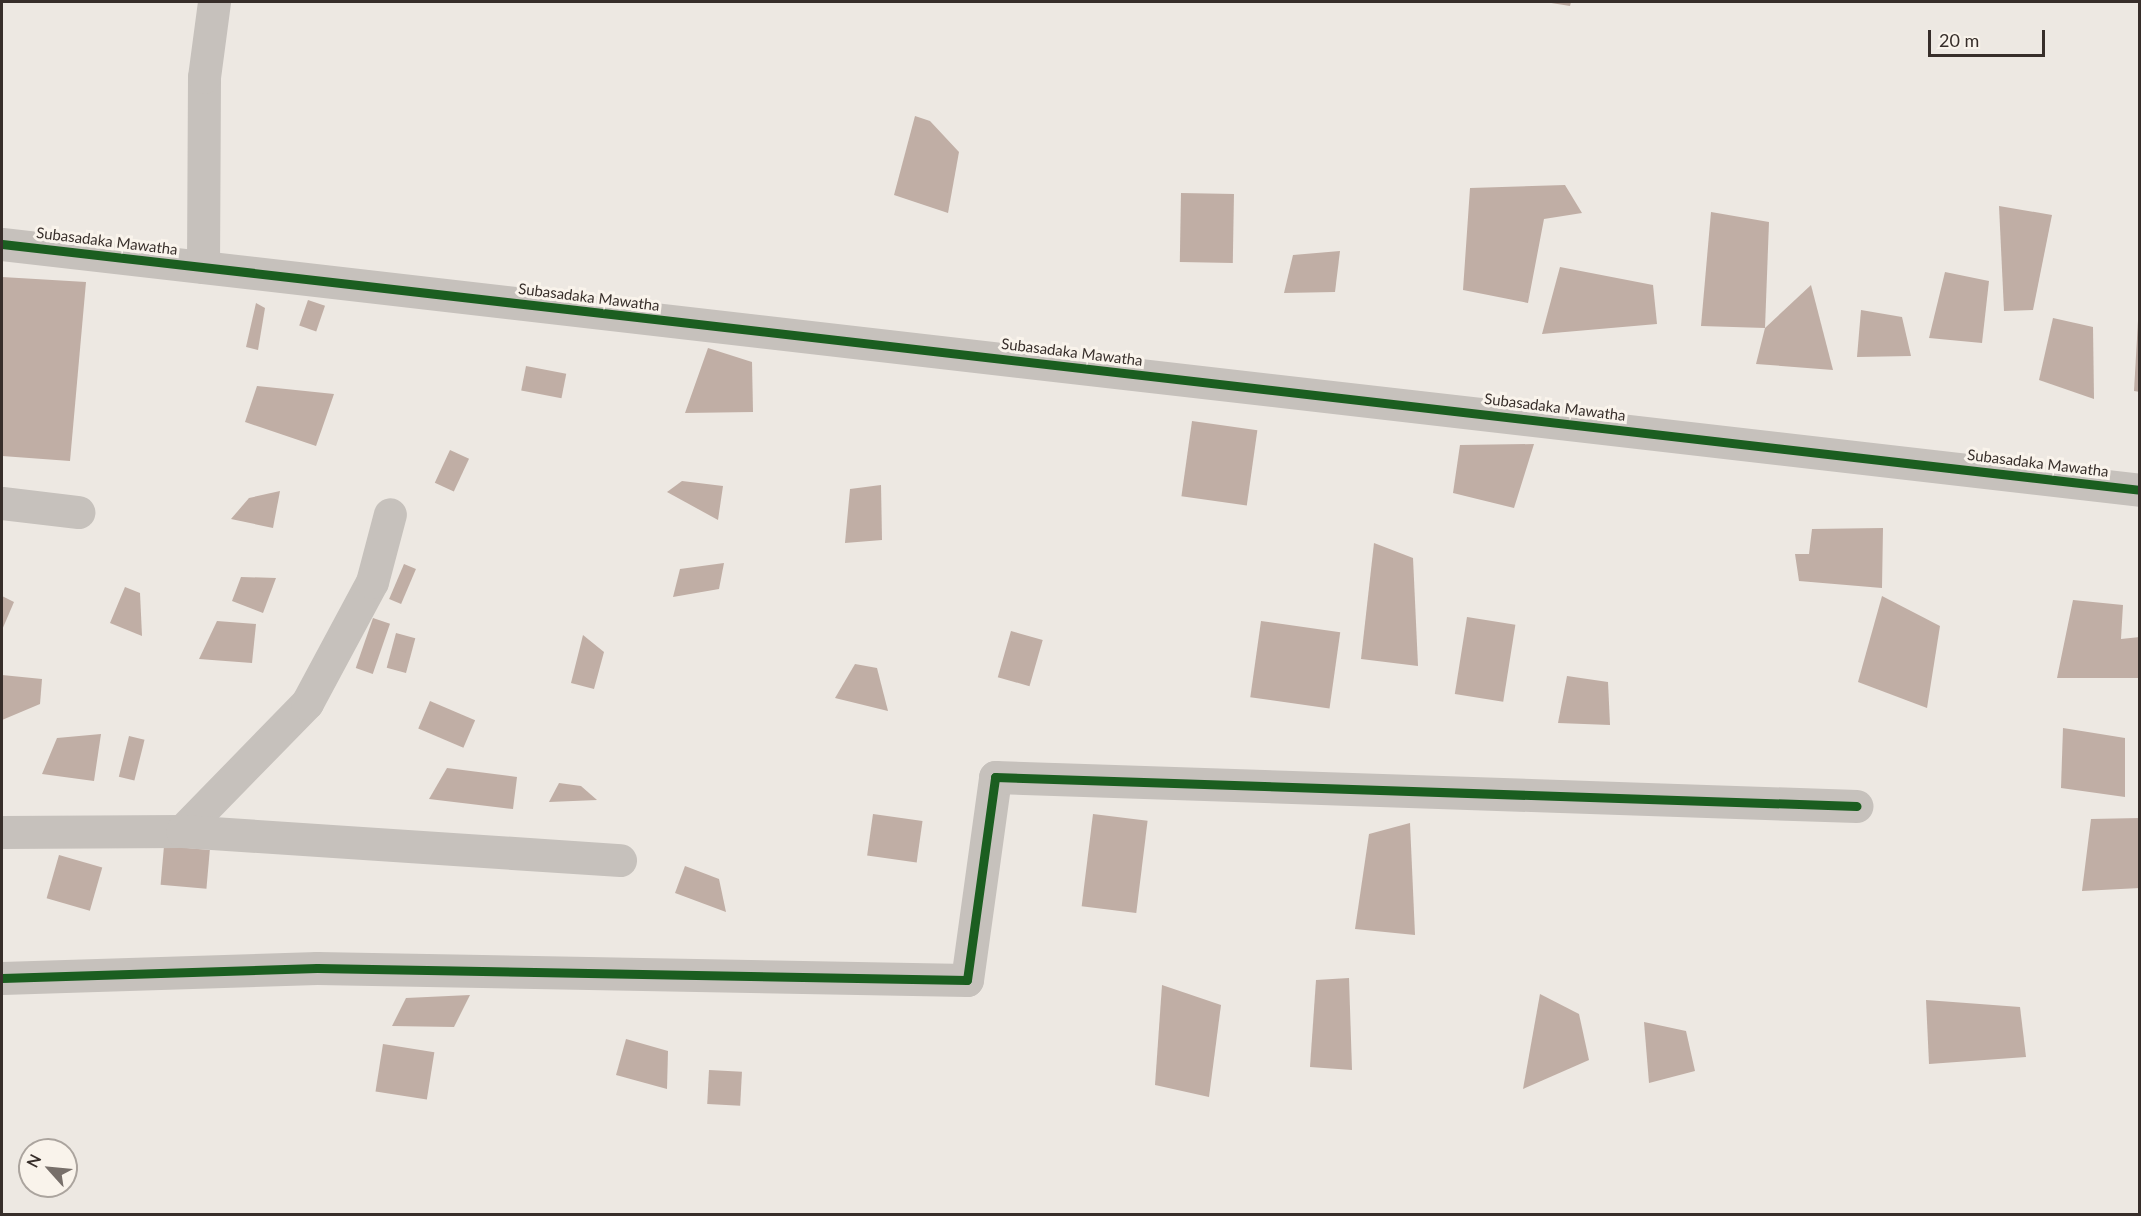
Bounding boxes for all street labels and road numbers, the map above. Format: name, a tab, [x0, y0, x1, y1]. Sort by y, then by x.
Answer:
street label: Subasadaka Mawatha	[35, 223, 179, 259]
street label: Subasadaka Mawatha	[517, 279, 661, 315]
street label: Subasadaka Mawatha	[1000, 334, 1144, 370]
street label: Subasadaka Mawatha	[1483, 389, 1627, 425]
street label: Subasadaka Mawatha	[1966, 445, 2110, 481]

